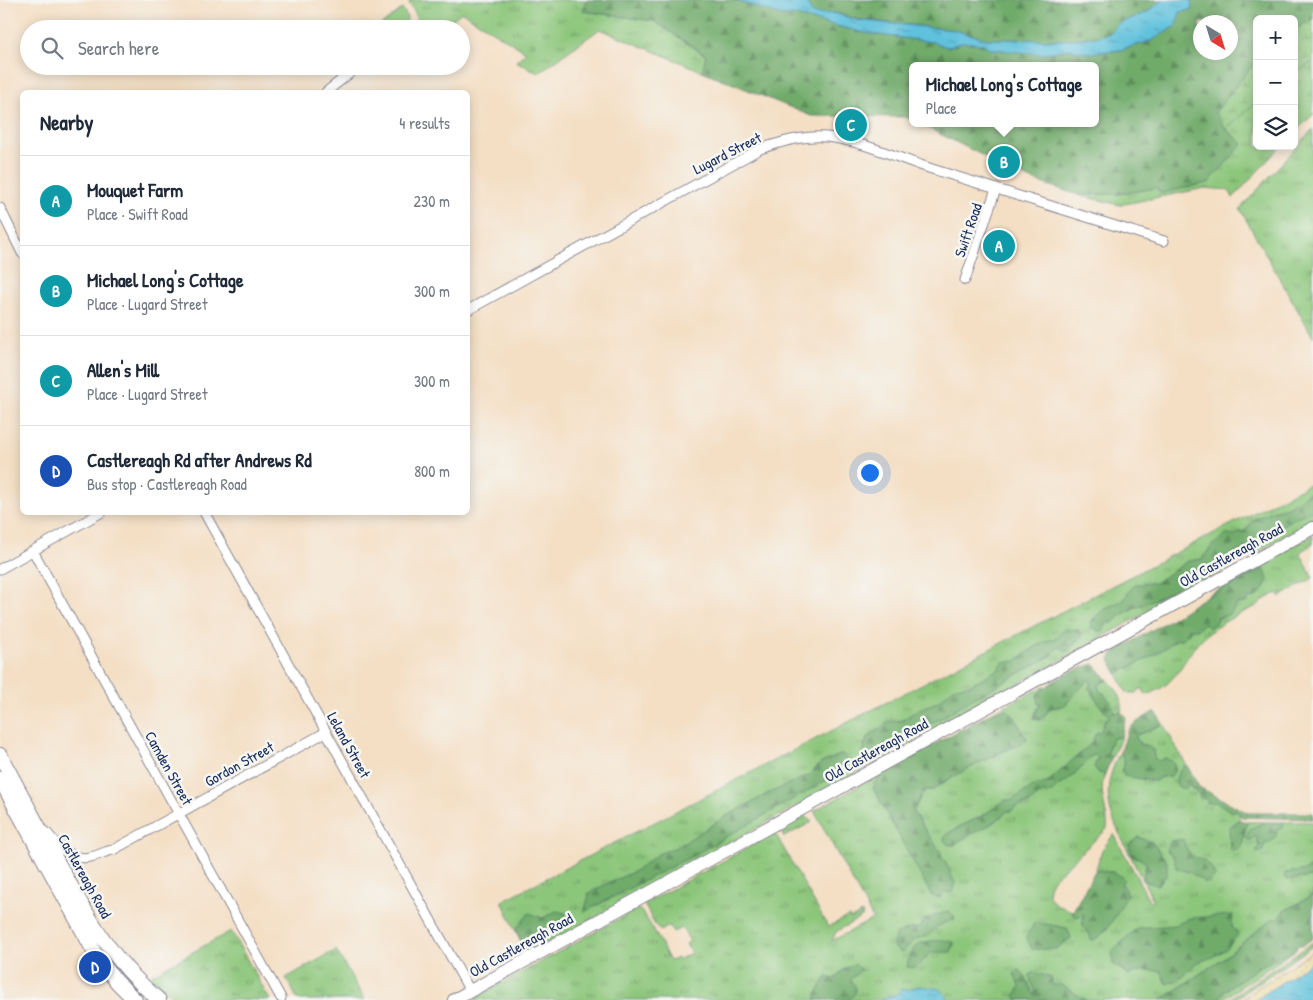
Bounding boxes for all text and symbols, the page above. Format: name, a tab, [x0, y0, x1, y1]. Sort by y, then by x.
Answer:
north arrow	[1193, 15, 1238, 60]
map controls	[1253, 15, 1298, 150]
button: +	[1253, 15, 1298, 60]
search box	[20, 20, 470, 75]
icon: search	[38, 34, 66, 62]
text: Search here	[78, 35, 159, 61]
button: −	[1253, 60, 1298, 105]
popup	[909, 62, 1099, 127]
text: Michael Long's Cottage	[926, 71, 1082, 97]
text: Place	[926, 97, 957, 119]
button: layers	[1253, 105, 1298, 150]
pin: C	[835, 106, 867, 144]
text: Nearby	[40, 108, 93, 137]
text: 4 results	[399, 112, 450, 134]
street label: Lugard Street	[689, 126, 766, 179]
pin: B	[988, 143, 1020, 181]
text: Mouquet Farm	[87, 177, 183, 203]
text: A	[52, 190, 60, 212]
text: 230 m	[414, 190, 450, 212]
street label: Swift Road	[949, 200, 987, 260]
text: Place · Swift Road	[87, 203, 188, 225]
pin: A	[983, 227, 1015, 265]
text: Michael Long's Cottage	[87, 267, 244, 293]
text: B	[52, 280, 60, 302]
text: 300 m	[414, 280, 450, 302]
text: Place · Lugard Street	[87, 293, 207, 315]
text: Allen's Mill	[87, 357, 159, 383]
text: C	[52, 370, 60, 392]
text: 300 m	[414, 370, 450, 392]
text: Place · Lugard Street	[87, 383, 207, 405]
text: Castlereagh Rd after Andrews Rd	[87, 447, 312, 473]
text: D	[52, 460, 60, 482]
text: 800 m	[414, 460, 450, 482]
your location	[857, 460, 883, 486]
text: Bus stop · Castlereagh Road	[87, 473, 247, 495]
street label: Old Castlereagh Road	[1176, 518, 1287, 592]
street label: Leland Street	[322, 708, 376, 782]
street label: Old Castlereagh Road	[821, 713, 932, 787]
street label: Camden Street	[140, 727, 198, 809]
street label: Gordon Street	[201, 736, 278, 792]
street label: Castlereagh Road	[53, 830, 117, 922]
street label: Old Castlereagh Road	[466, 908, 577, 982]
pin: D	[79, 948, 111, 986]

